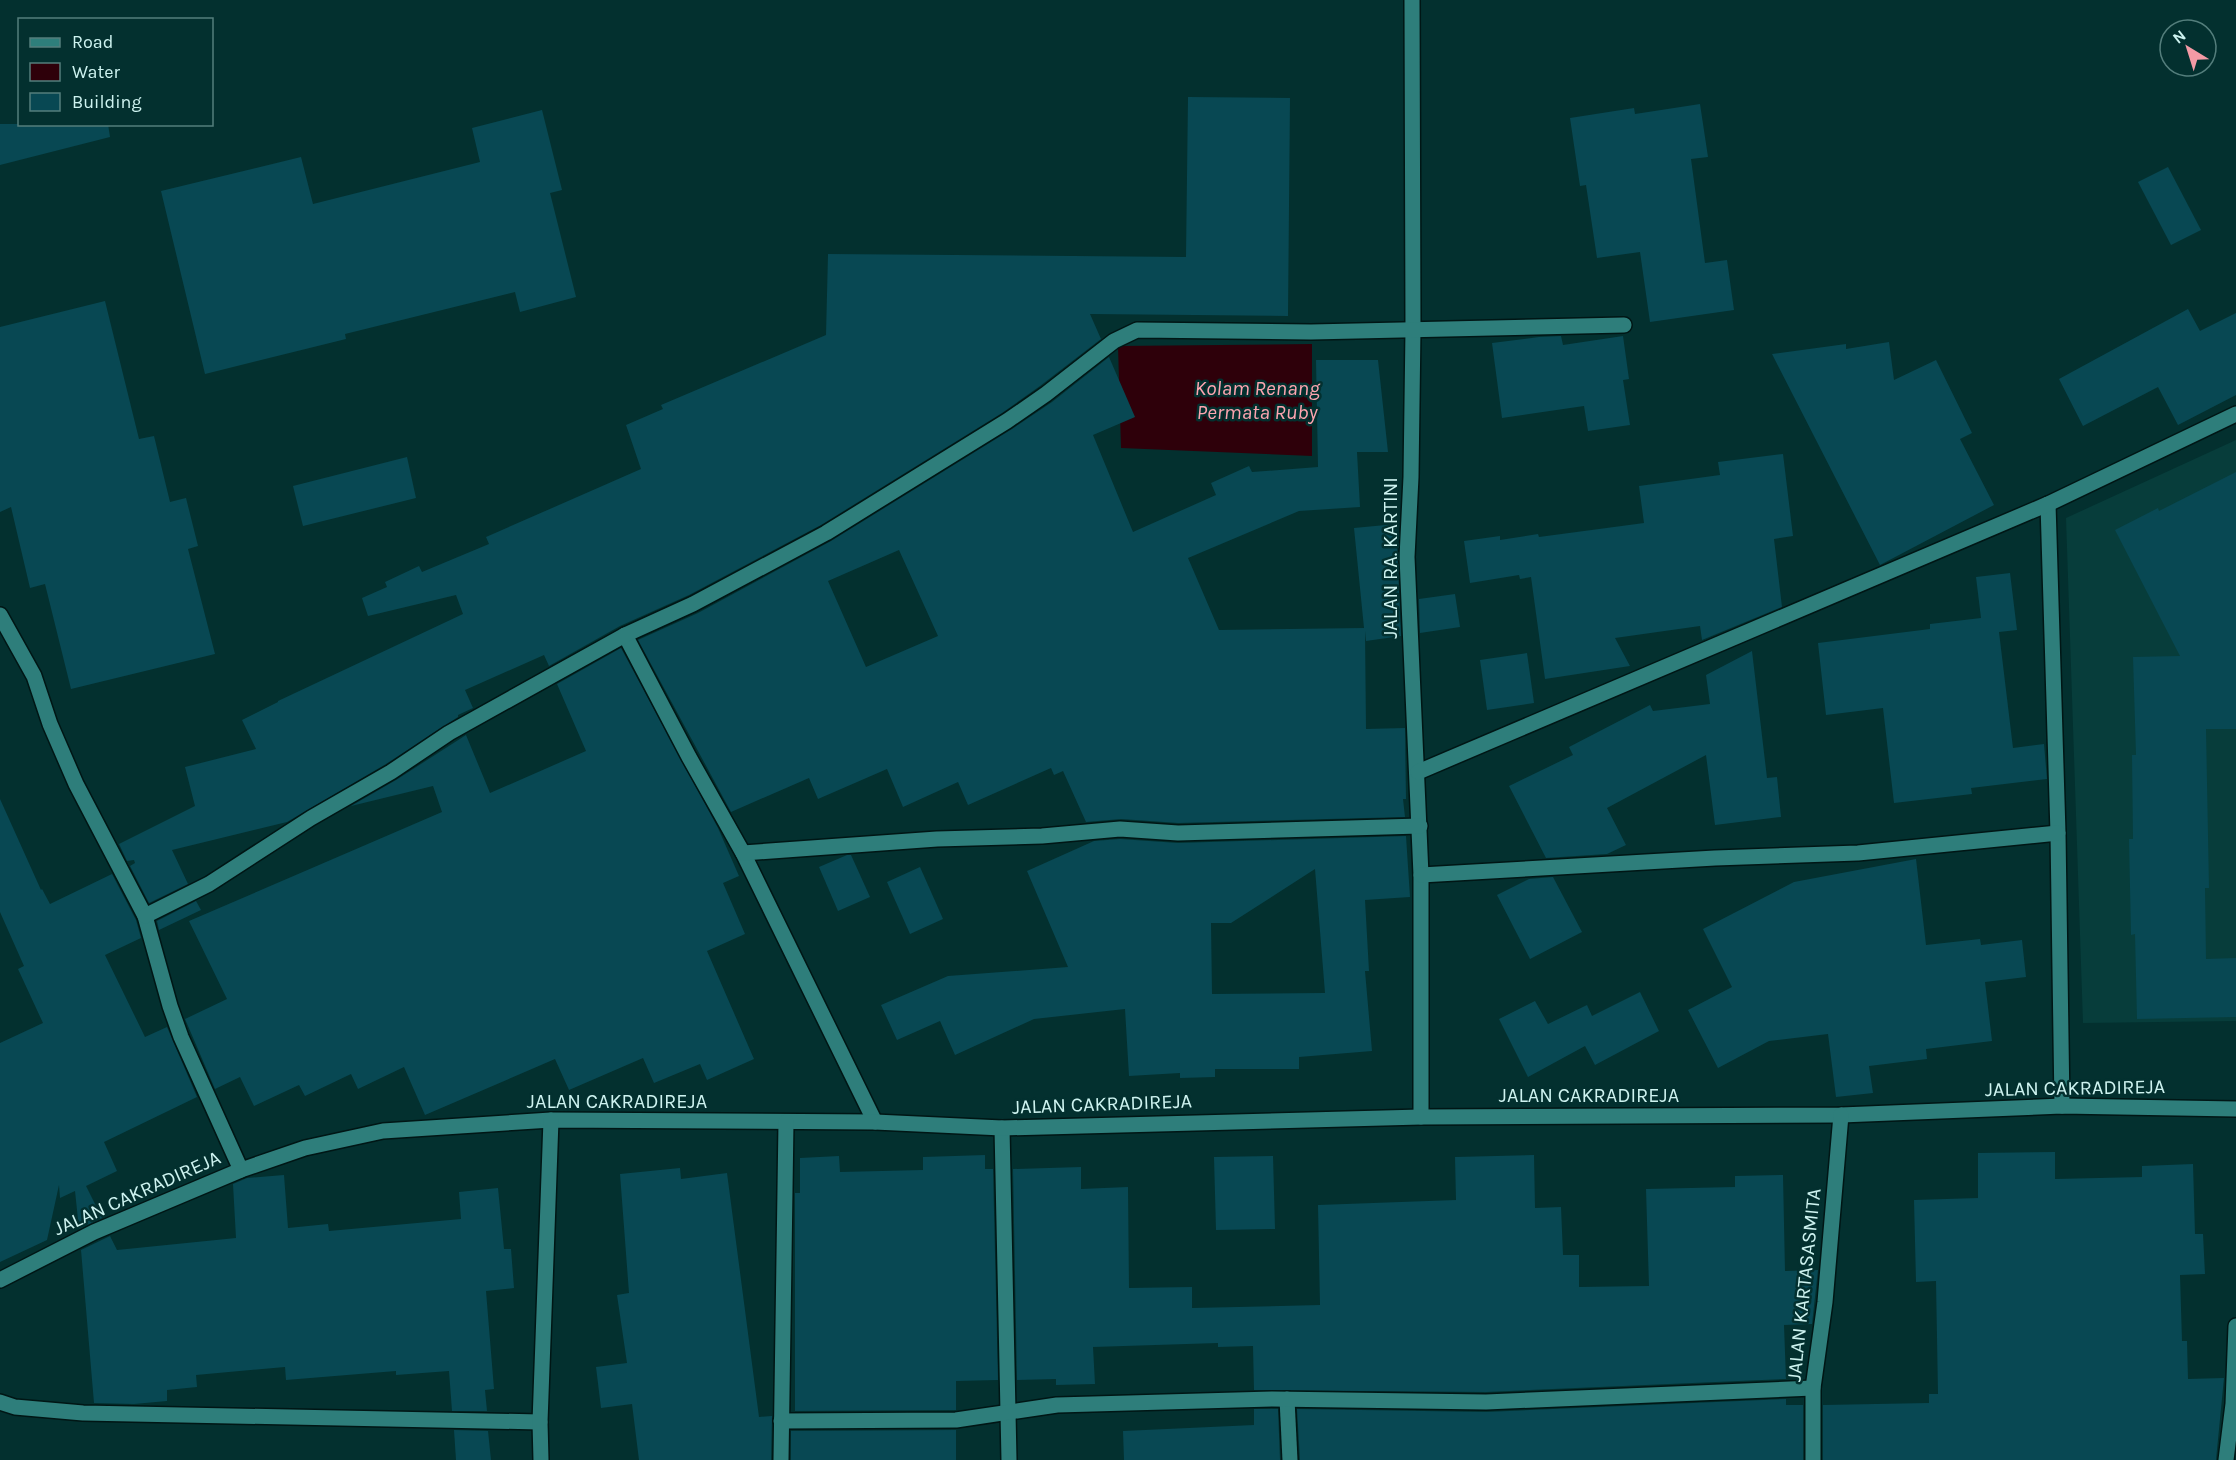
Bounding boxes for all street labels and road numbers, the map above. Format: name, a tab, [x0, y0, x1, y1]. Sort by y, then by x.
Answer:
street label: JALAN RA. KARTINI	[1379, 477, 1402, 639]
street label: JALAN CAKRADIREJA	[1985, 1075, 2165, 1101]
street label: JALAN CAKRADIREJA	[1499, 1084, 1679, 1107]
street label: JALAN CAKRADIREJA	[1011, 1089, 1193, 1119]
street label: JALAN CAKRADIREJA	[527, 1090, 707, 1113]
street label: JALAN CAKRADIREJA	[50, 1146, 224, 1240]
street label: JALAN KARTASASMITA	[1782, 1187, 1826, 1383]

